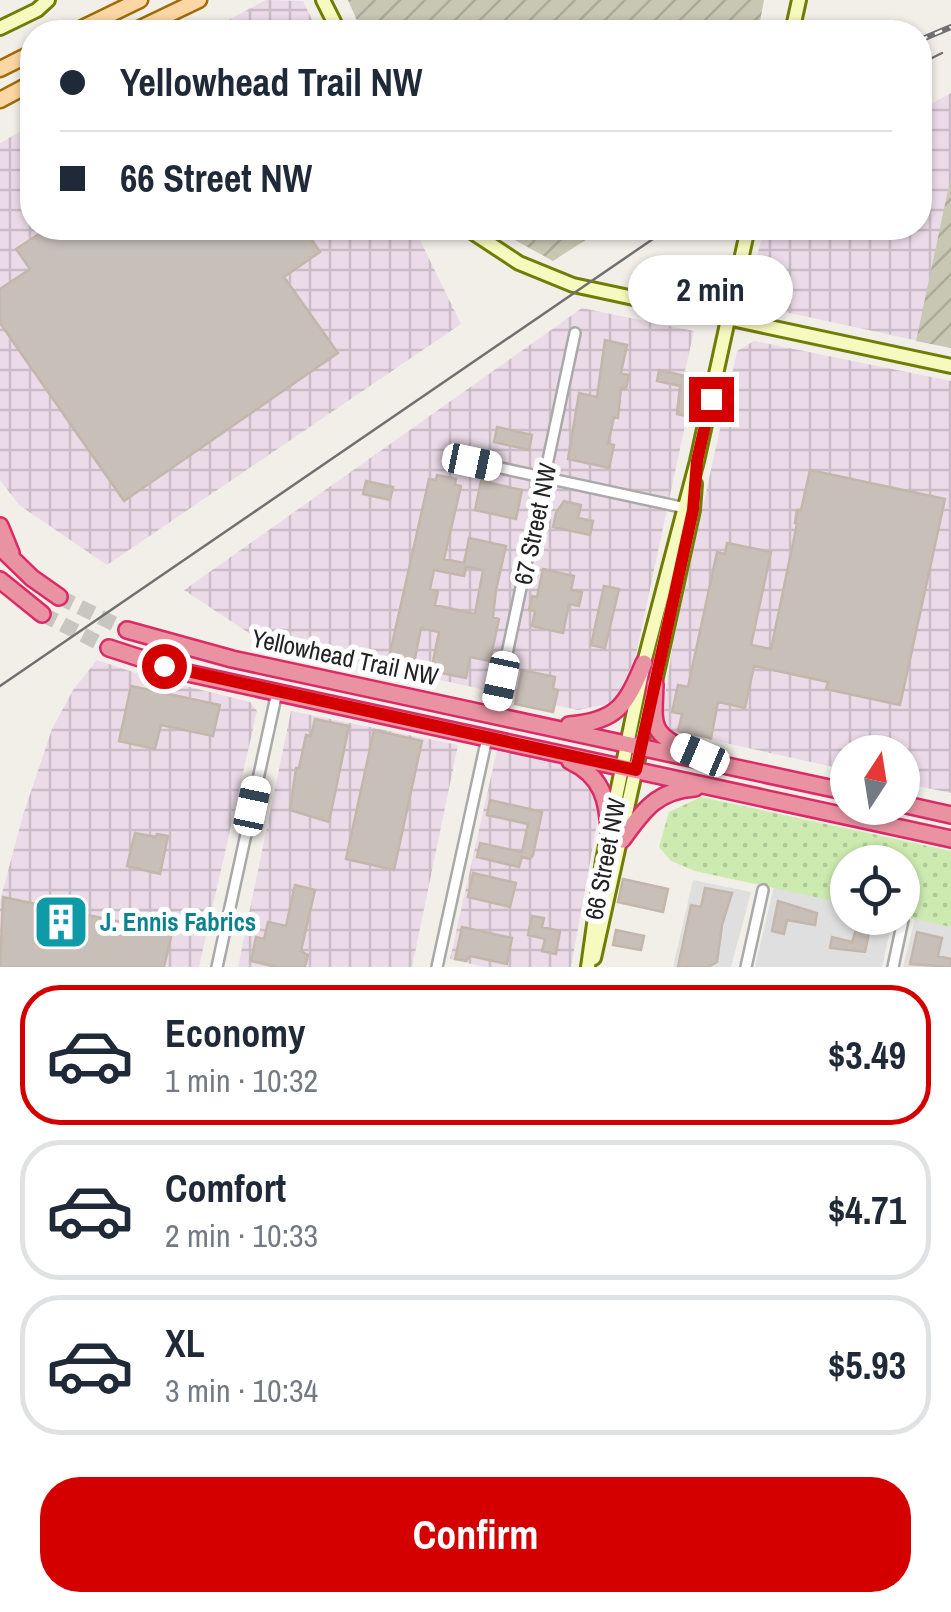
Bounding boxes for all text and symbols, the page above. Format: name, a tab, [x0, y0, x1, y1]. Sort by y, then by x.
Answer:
text: Yellowhead Trail NW	[120, 57, 423, 108]
text: 66 Street NW	[120, 153, 312, 204]
callout: 2 min	[628, 254, 794, 324]
text: 2 min	[676, 268, 745, 311]
route end	[689, 377, 734, 422]
car	[440, 441, 504, 483]
street label: 67 Street NW	[506, 460, 565, 588]
street label: Yellowhead Trail NW	[249, 621, 442, 693]
route start	[142, 644, 187, 689]
car	[480, 649, 522, 713]
car	[667, 729, 733, 781]
north arrow	[830, 735, 920, 825]
map controls	[830, 735, 920, 935]
car	[231, 774, 273, 838]
street label: 66 Street NW	[577, 795, 634, 923]
button: locate	[830, 845, 920, 935]
building icon: J. Ennis Fabrics	[31, 892, 91, 952]
place label: J. Ennis Fabrics	[100, 905, 256, 939]
text: Economy	[165, 1008, 305, 1059]
icon: car	[45, 1010, 135, 1100]
text: $3.49	[828, 1030, 906, 1081]
text: 1 min · 10:32	[165, 1059, 318, 1102]
text: Comfort	[165, 1163, 286, 1214]
icon: car	[45, 1165, 135, 1255]
text: $4.71	[828, 1185, 906, 1236]
text: 2 min · 10:33	[165, 1214, 318, 1257]
text: XL	[165, 1318, 205, 1369]
icon: car	[45, 1320, 135, 1410]
text: $5.93	[828, 1340, 906, 1391]
text: 3 min · 10:34	[165, 1369, 318, 1412]
button: Confirm	[40, 1477, 911, 1592]

